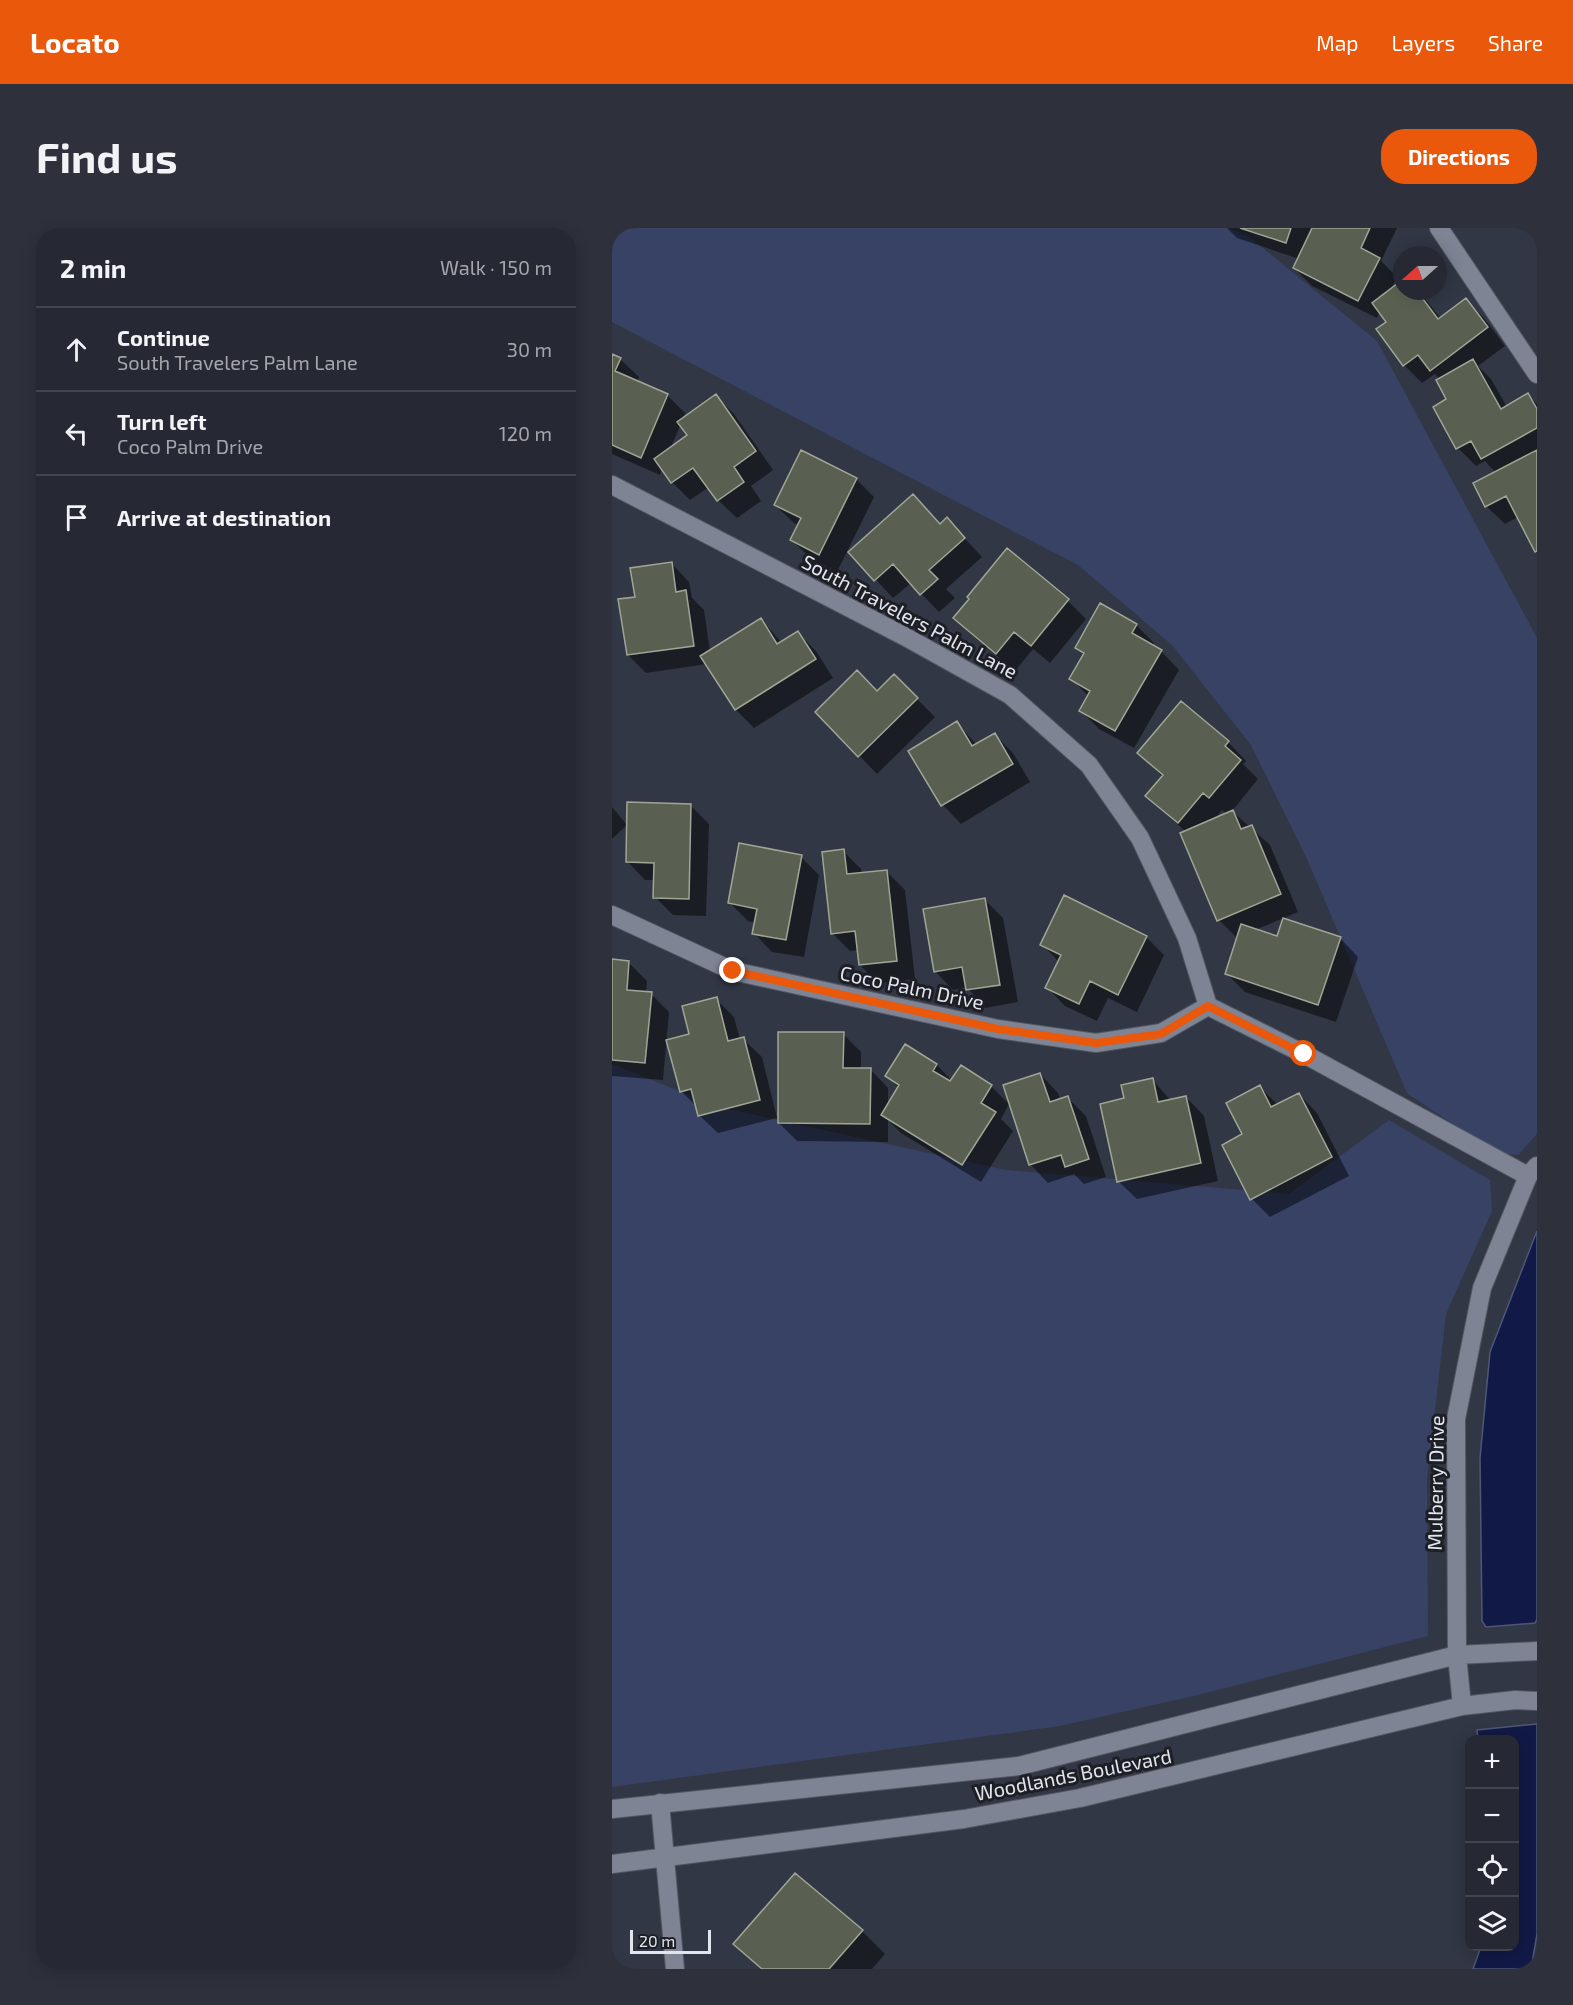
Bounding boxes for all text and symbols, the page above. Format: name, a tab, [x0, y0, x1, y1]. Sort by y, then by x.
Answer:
text: Locato	[30, 25, 120, 59]
text: Map	[1316, 30, 1358, 55]
text: Layers	[1391, 30, 1455, 55]
text: Share	[1488, 30, 1543, 55]
button: Directions	[1381, 129, 1537, 184]
text: Find us	[36, 131, 178, 181]
north arrow	[1393, 246, 1447, 300]
text: 2 min	[60, 252, 126, 283]
text: Walk · 150 m	[440, 255, 552, 279]
text: Continue	[117, 324, 210, 350]
icon: ahead	[60, 333, 93, 366]
text: 30 m	[507, 337, 552, 361]
text: South Travelers Palm Lane	[117, 350, 358, 374]
text: Turn left	[117, 408, 206, 434]
icon: left	[60, 417, 93, 450]
text: 120 m	[499, 421, 552, 445]
text: Coco Palm Drive	[117, 434, 263, 458]
icon: arrive	[60, 501, 93, 534]
text: Arrive at destination	[117, 504, 331, 530]
street label: South Travelers Palm Lane	[798, 549, 1022, 683]
route end	[719, 957, 745, 983]
street label: Coco Palm Drive	[838, 960, 986, 1014]
route start	[1290, 1040, 1316, 1066]
street label: Mulberry Drive	[1422, 1415, 1448, 1551]
map controls	[1465, 1735, 1519, 1951]
button: +	[1465, 1735, 1519, 1789]
street label: Woodlands Boulevard	[973, 1743, 1173, 1805]
button: −	[1465, 1789, 1519, 1843]
button: locate	[1465, 1843, 1519, 1897]
button: layers	[1465, 1897, 1519, 1951]
scale bar	[630, 1927, 711, 1954]
text: 20 m	[639, 1931, 675, 1950]

